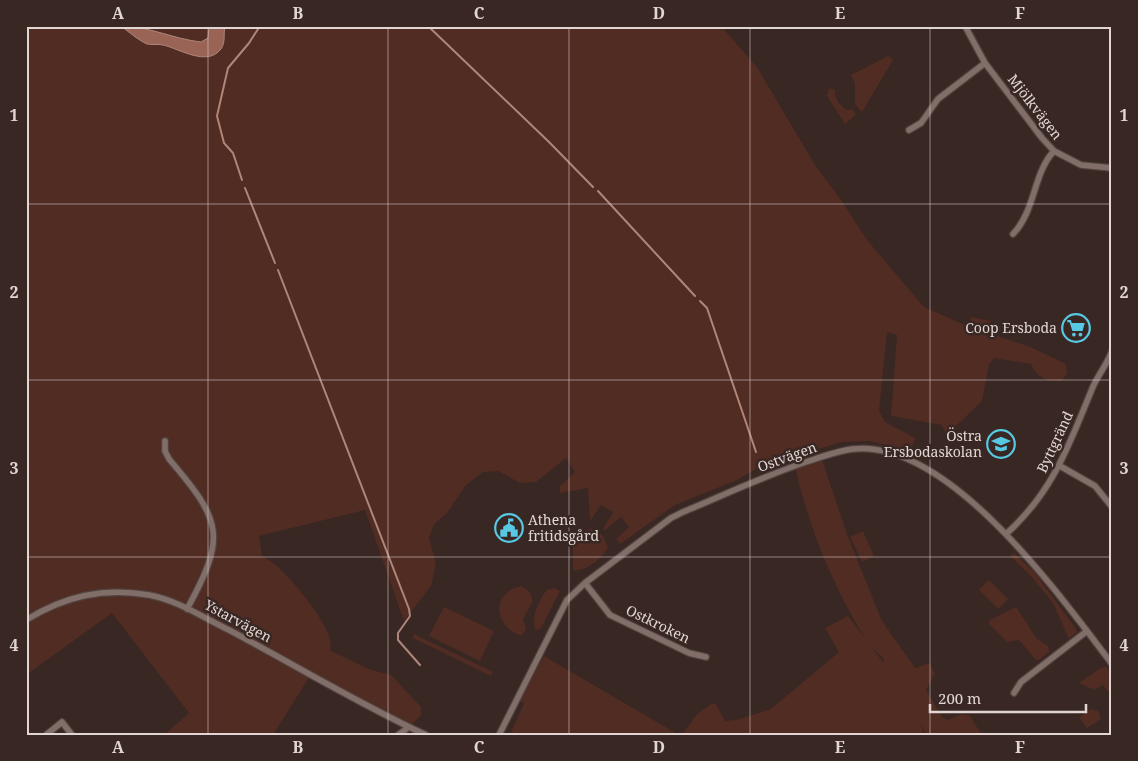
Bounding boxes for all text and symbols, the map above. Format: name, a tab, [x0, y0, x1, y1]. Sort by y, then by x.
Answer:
text: A	[112, 2, 125, 24]
text: B	[293, 2, 304, 24]
text: C	[474, 2, 485, 24]
text: D	[653, 2, 665, 24]
text: E	[835, 2, 845, 24]
text: F	[1015, 2, 1025, 24]
street label: Mjölkvägen	[1004, 70, 1067, 143]
text: 1	[9, 104, 19, 126]
text: 1	[1119, 104, 1129, 126]
text: 2	[9, 281, 19, 303]
text: 2	[1119, 281, 1129, 303]
supermarket icon: Coop Ersboda	[1061, 313, 1091, 343]
place label: Coop Ersboda	[965, 318, 1057, 337]
street label: Byttgränd	[1032, 408, 1077, 476]
place label: Östra Ersbodaskolan	[884, 426, 982, 461]
school or university icon: Östra Ersbodaskolan	[986, 429, 1016, 459]
street label: Ostvägen	[755, 437, 819, 476]
text: 3	[9, 457, 19, 479]
text: 3	[1119, 457, 1129, 479]
place label: Athena fritidsgård	[528, 510, 600, 545]
public building icon: Athena fritidsgård	[494, 513, 524, 543]
street label: Ystarvägen	[200, 594, 275, 646]
street label: Ostkroken	[623, 600, 693, 647]
text: 4	[9, 634, 19, 656]
text: 4	[1119, 634, 1129, 656]
scale bar	[930, 681, 1087, 713]
text: 200 m	[938, 688, 981, 708]
text: A	[112, 736, 125, 758]
text: B	[293, 736, 304, 758]
text: C	[474, 736, 485, 758]
text: D	[653, 736, 665, 758]
text: E	[835, 736, 845, 758]
text: F	[1015, 736, 1025, 758]

